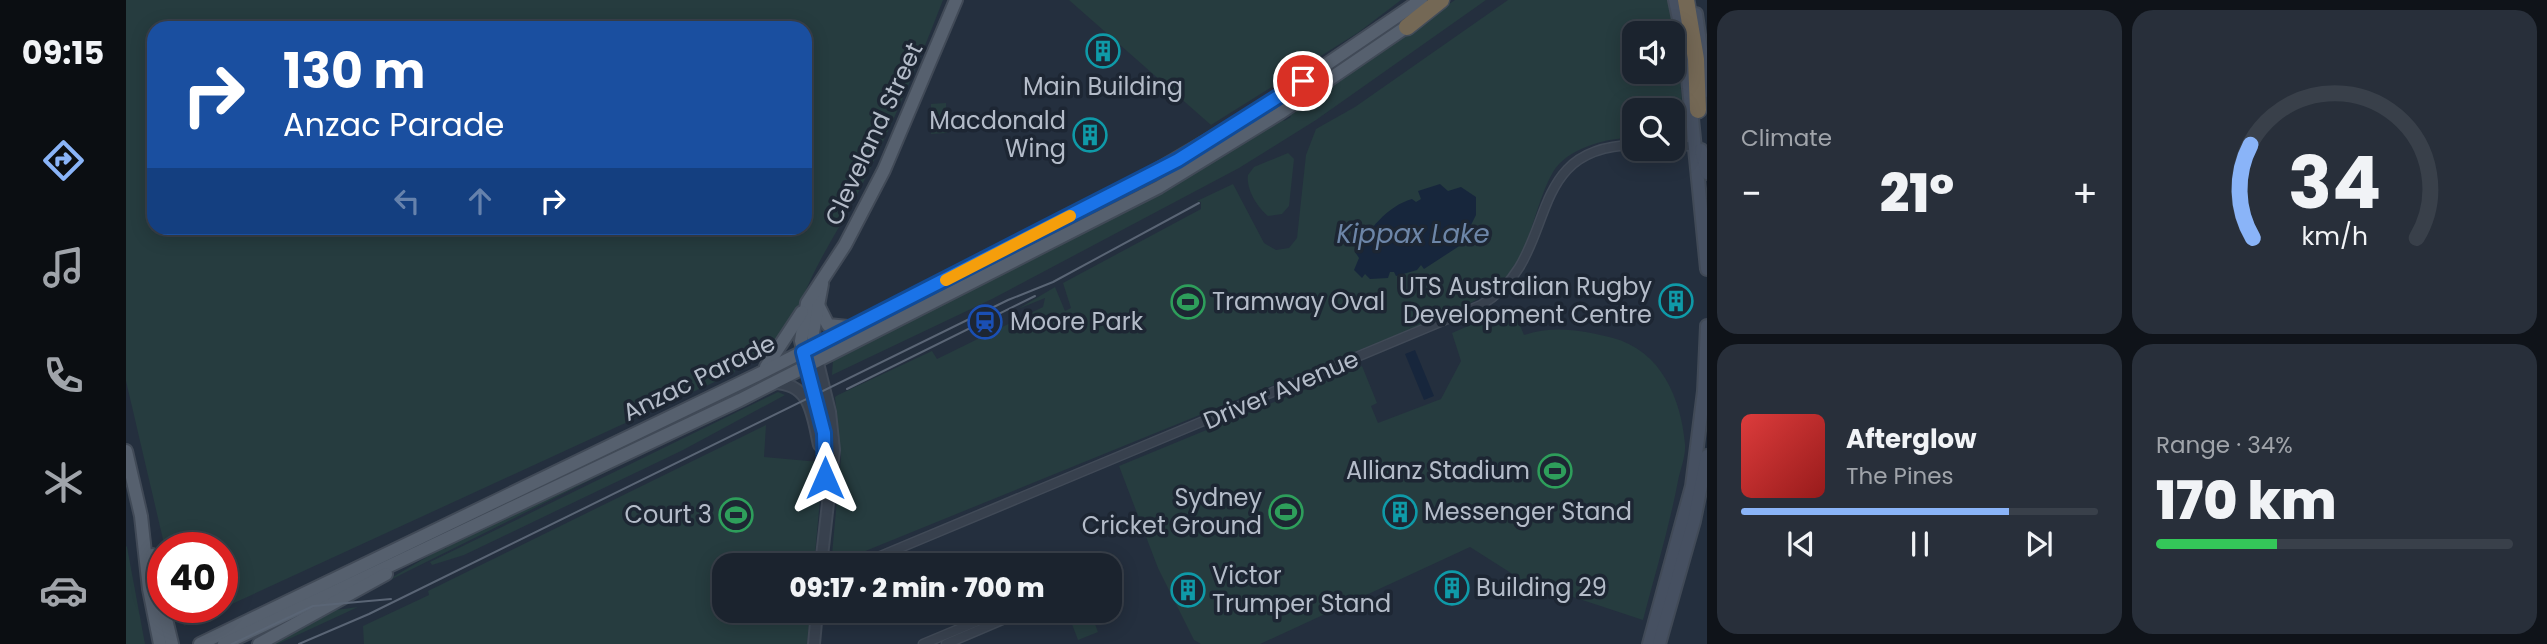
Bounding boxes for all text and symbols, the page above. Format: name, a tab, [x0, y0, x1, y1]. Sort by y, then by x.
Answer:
map controls	[1622, 21, 1685, 161]
button: sound	[1622, 21, 1685, 84]
text: 09:15	[22, 30, 104, 75]
building icon: Main Building	[1084, 32, 1122, 70]
text: 130 m	[283, 37, 425, 105]
street label: Cleveland Street	[817, 37, 930, 231]
icon: right	[168, 49, 259, 140]
pin	[1273, 51, 1333, 111]
icon: arrive	[1284, 62, 1322, 100]
place label: Main Building	[1023, 70, 1183, 103]
button: search	[1622, 98, 1685, 161]
text: Anzac Parade	[283, 102, 504, 147]
place label: Macdonald Wing	[929, 104, 1066, 165]
building icon: Macdonald Wing	[1071, 116, 1109, 154]
text: Climate	[1741, 122, 1832, 154]
text: 34	[2288, 132, 2381, 233]
icon: directions	[39, 136, 88, 185]
text: 21°	[1880, 157, 1954, 230]
text: −	[1741, 167, 1762, 220]
text: +	[2072, 167, 2098, 220]
icon: left	[388, 182, 426, 220]
icon: ahead	[461, 182, 499, 220]
icon: right	[534, 182, 572, 220]
water label: Kippax Lake	[1336, 216, 1490, 252]
text: km/h	[2301, 219, 2368, 254]
icon: music	[39, 243, 88, 292]
place label: UTS Australian Rugby Development Centre	[1399, 270, 1652, 331]
building icon: UTS Australian Rugby Development Centre	[1657, 282, 1695, 320]
sports icon: Tramway Oval	[1169, 283, 1207, 321]
place label: Tramway Oval	[1212, 285, 1385, 318]
station icon: Moore Park	[966, 303, 1004, 341]
place label: Moore Park	[1010, 305, 1144, 338]
street label: Anzac Parade	[617, 326, 781, 429]
street label: Driver Avenue	[1198, 342, 1363, 437]
icon: phone	[39, 351, 88, 400]
text: Afterglow	[1846, 421, 1977, 457]
text: Range · 34%	[2156, 429, 2293, 461]
position arrow	[788, 441, 862, 515]
sports icon: Allianz Stadium	[1536, 452, 1574, 490]
place label: Allianz Stadium	[1346, 454, 1530, 487]
icon: climate	[39, 458, 88, 507]
text: The Pines	[1846, 460, 1954, 492]
text: 170 km	[2156, 464, 2337, 537]
place label: Sydney Cricket Ground	[1082, 481, 1262, 542]
sports icon: Sydney Cricket Ground	[1267, 493, 1305, 531]
building icon: Messenger Stand	[1381, 493, 1419, 531]
place label: Messenger Stand	[1424, 495, 1632, 528]
sports icon: Court 3	[717, 496, 755, 534]
place label: Court 3	[625, 498, 712, 531]
icon: previous	[1782, 525, 1820, 563]
icon: pause	[1901, 525, 1939, 563]
icon: next	[2020, 525, 2058, 563]
speed limit sign: 40	[147, 532, 238, 623]
place label: Victor Trumper Stand	[1212, 559, 1391, 620]
icon: car	[39, 566, 88, 615]
building icon: Building 29	[1433, 569, 1471, 607]
text: 09:17 · 2 min · 700 m	[790, 570, 1044, 606]
building icon: Victor Trumper Stand	[1169, 571, 1207, 609]
place label: Building 29	[1476, 571, 1607, 604]

